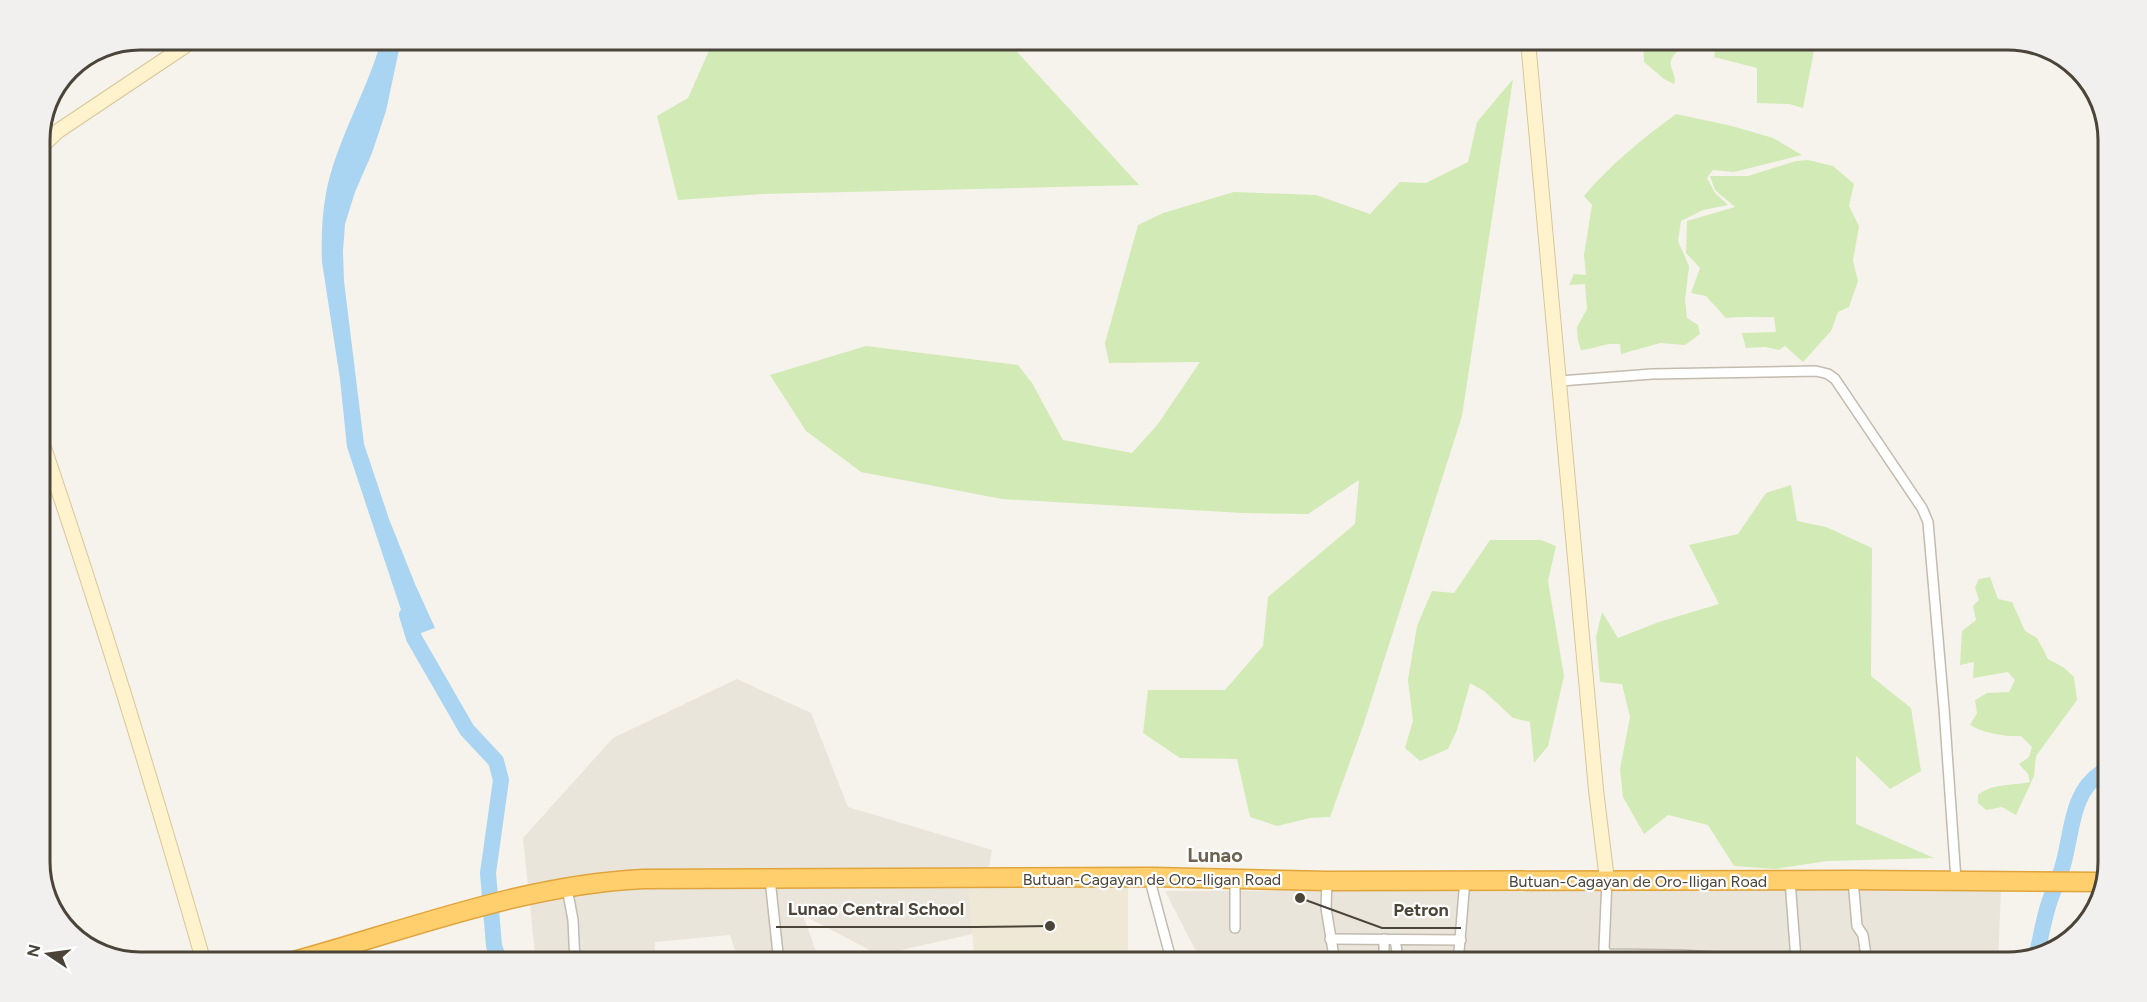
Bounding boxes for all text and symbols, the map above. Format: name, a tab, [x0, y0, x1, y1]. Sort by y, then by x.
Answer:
district label: Lunao	[1187, 843, 1243, 867]
street label: Butuan-Cagayan de Oro-Iligan Road	[1023, 870, 1281, 889]
street label: Butuan-Cagayan de Oro-Iligan Road	[1509, 872, 1767, 891]
callout: Lunao Central School	[776, 891, 976, 927]
callout: Petron	[1382, 892, 1461, 928]
text: Lunao Central School	[788, 898, 964, 920]
text: Petron	[1393, 899, 1449, 921]
north arrow	[18, 924, 78, 984]
text: N	[23, 943, 45, 959]

